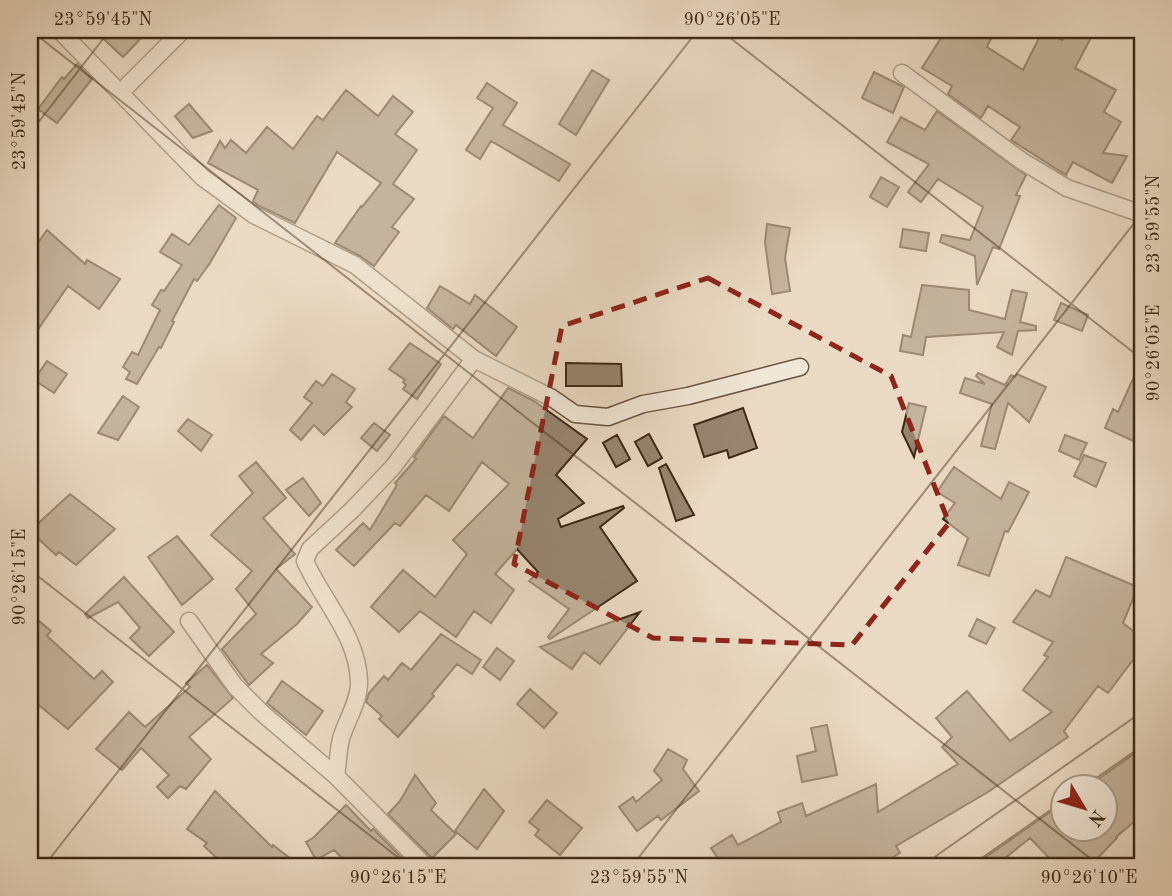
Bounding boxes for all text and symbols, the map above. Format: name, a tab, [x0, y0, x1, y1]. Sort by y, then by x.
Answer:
text: 23°59'45"N	[54, 11, 152, 29]
text: 90°26'05"E	[684, 11, 780, 29]
text: 23°59'45"N	[11, 72, 29, 170]
text: 23°59'55"N	[1145, 175, 1163, 273]
text: 90°26'05"E	[1145, 305, 1163, 401]
text: 90°26'15"E	[11, 529, 29, 625]
north arrow	[1050, 774, 1120, 844]
text: N	[1083, 805, 1107, 829]
text: 90°26'15"E	[350, 869, 446, 887]
text: 23°59'55"N	[590, 869, 688, 887]
text: 90°26'10"E	[1041, 869, 1137, 887]

